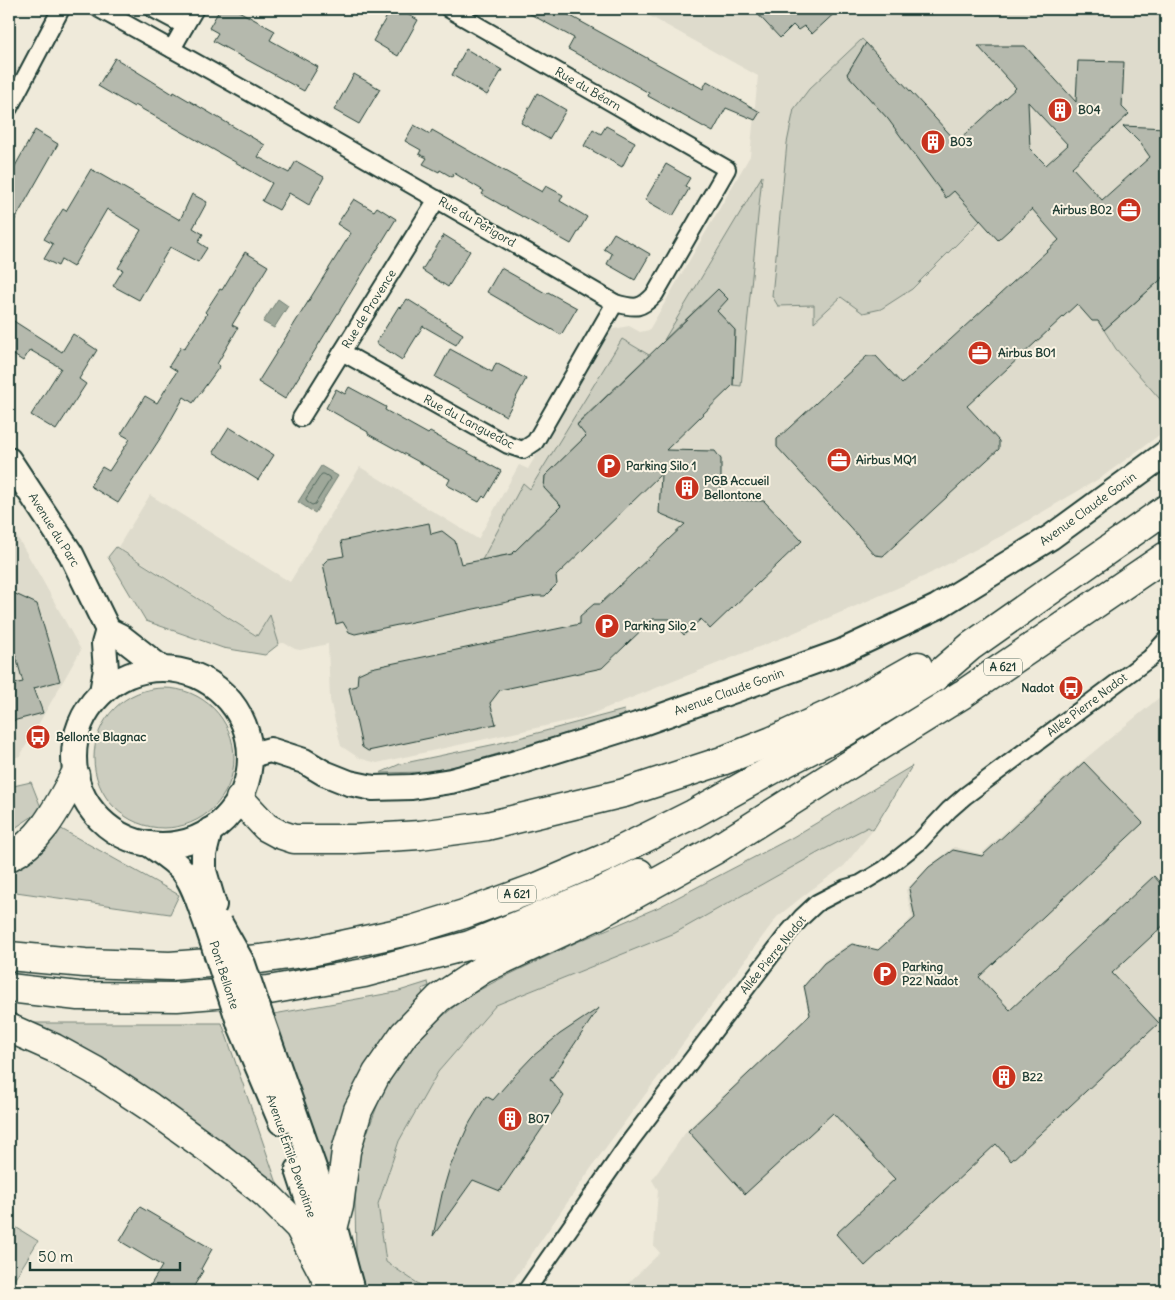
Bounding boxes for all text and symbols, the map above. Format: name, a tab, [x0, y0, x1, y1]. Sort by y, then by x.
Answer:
street label: Rue du Béarn	[553, 64, 624, 114]
building icon: B04	[1047, 97, 1073, 123]
place label: B04	[1078, 102, 1101, 117]
building icon: B03	[920, 129, 946, 155]
place label: B03	[950, 134, 973, 149]
street label: Rue du Périgord	[436, 193, 519, 250]
office icon: Airbus B02	[1116, 197, 1142, 223]
place label: Airbus B02	[1052, 202, 1112, 217]
street label: Rue de Provence	[338, 266, 399, 351]
office icon: Airbus B01	[967, 340, 993, 366]
place label: Airbus B01	[998, 345, 1056, 360]
street label: Rue du Languedoc	[421, 391, 517, 452]
office icon: Airbus MQ1	[826, 447, 852, 473]
place label: Airbus MQ1	[856, 452, 917, 467]
parking icon: Parking Silo 1	[596, 453, 622, 479]
place label: Parking Silo 1	[626, 458, 696, 474]
street label: Avenue Claude Gonin	[1036, 468, 1139, 549]
place label: PGB Accueil Bellontone	[704, 473, 770, 502]
building icon: PGB Accueil Bellontone	[674, 475, 700, 501]
street label: Avenue du Parc	[26, 490, 83, 570]
parking icon: Parking Silo 2	[594, 613, 620, 639]
place label: Parking Silo 2	[624, 618, 697, 634]
road number: A 621	[984, 659, 1022, 676]
street label: Avenue Claude Gonin	[672, 665, 786, 718]
street label: Allée Pierre Nadot	[1044, 669, 1130, 740]
bus stop icon: Nadot	[1058, 675, 1084, 701]
place label: Nadot	[1021, 680, 1055, 695]
bus stop icon: Bellonte Blagnac	[25, 724, 51, 750]
place label: Bellonte Blagnac	[56, 729, 146, 745]
road number: A 621	[498, 886, 536, 902]
street label: Allée Pierre Nadot	[736, 912, 809, 997]
street label: Pont Bellonte	[206, 939, 243, 1011]
place label: Parking P22 Nadot	[902, 959, 959, 988]
parking icon: Parking P22 Nadot	[872, 961, 898, 987]
building icon: B22	[991, 1064, 1017, 1090]
place label: B22	[1022, 1069, 1043, 1084]
street label: Avenue Émile Dewoitine	[263, 1092, 320, 1219]
building icon: B07	[497, 1106, 523, 1132]
place label: B07	[528, 1111, 550, 1126]
scale bar	[30, 1240, 180, 1272]
text: 50 m	[38, 1247, 73, 1266]

